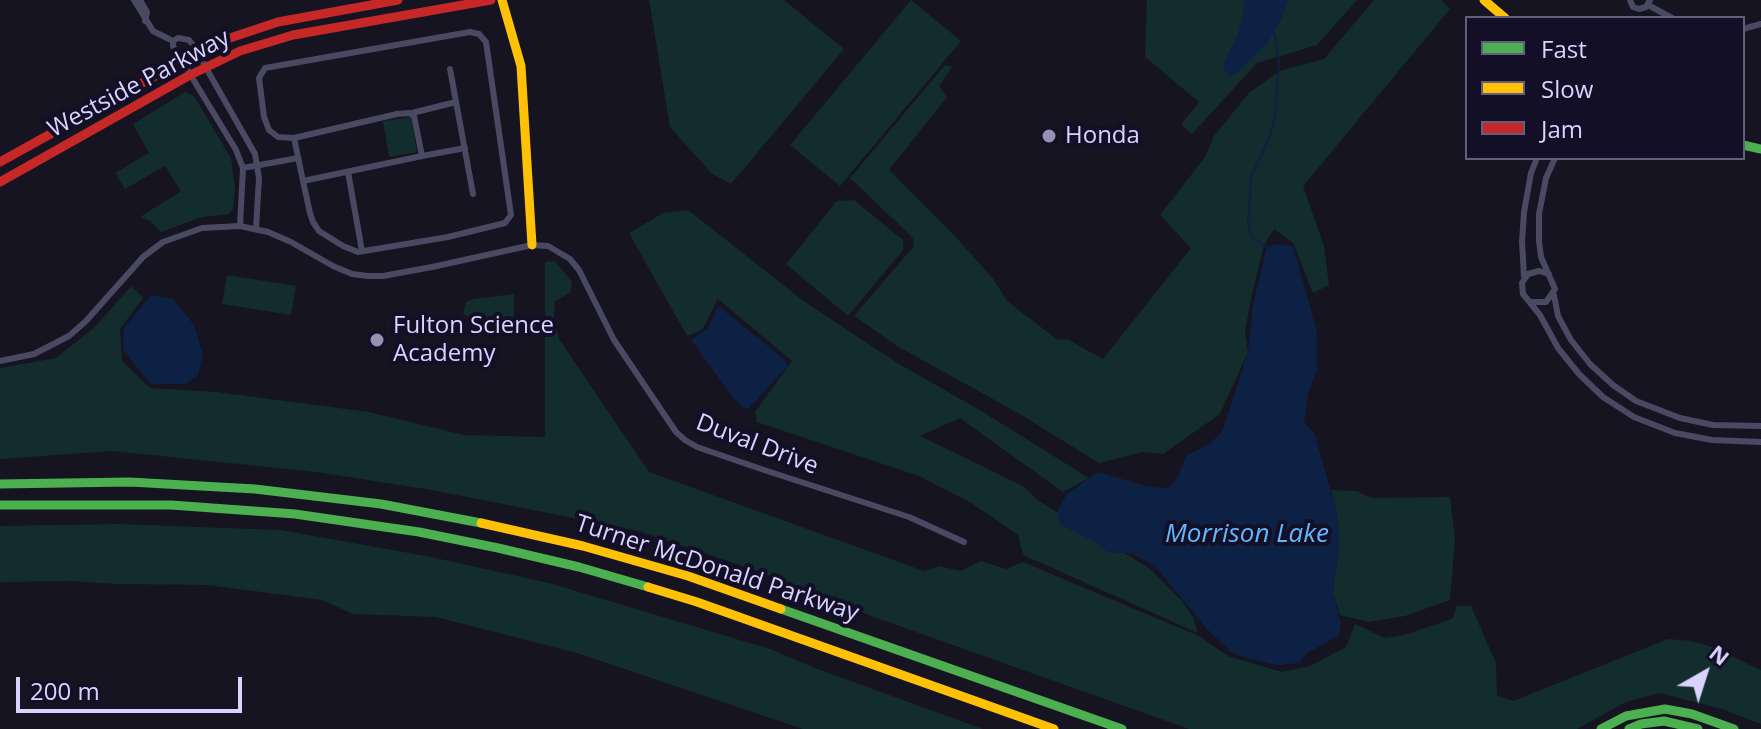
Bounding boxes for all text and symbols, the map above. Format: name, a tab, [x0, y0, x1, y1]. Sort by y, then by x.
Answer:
legend	[1465, 16, 1745, 160]
street label: Westside Parkway	[43, 24, 235, 144]
text: Fast	[1541, 32, 1587, 65]
text: Slow	[1541, 72, 1593, 105]
text: Jam	[1541, 112, 1583, 145]
place label: Honda	[1065, 122, 1140, 150]
marker: Honda	[1040, 127, 1058, 145]
place label: Fulton Science Academy	[393, 312, 554, 368]
marker: Fulton Science Academy	[368, 331, 386, 349]
street label: Duval Drive	[692, 409, 822, 481]
street label: Turner McDonald Parkway	[572, 510, 862, 628]
water label: Morrison Lake	[1165, 519, 1329, 551]
north arrow	[1665, 633, 1745, 713]
text: N	[1704, 637, 1736, 672]
scale bar	[20, 661, 246, 711]
text: 200 m	[30, 674, 100, 707]

